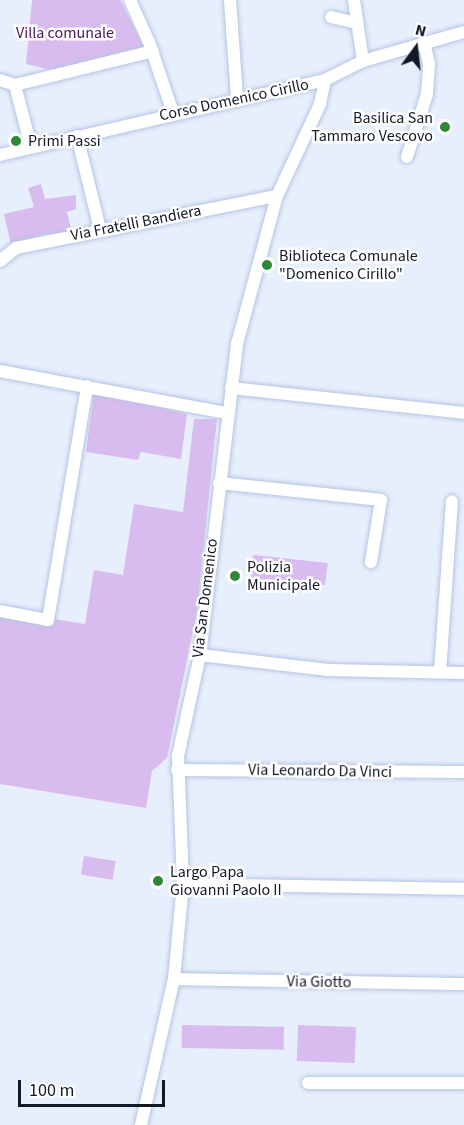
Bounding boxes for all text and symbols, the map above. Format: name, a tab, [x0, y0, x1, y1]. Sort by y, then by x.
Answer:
north arrow	[386, 18, 446, 78]
text: N	[413, 19, 429, 43]
park label: Villa comunale	[16, 23, 114, 43]
street label: Corso Domenico Cirillo	[157, 75, 311, 125]
place label: Basilica San Tammaro Vescovo	[311, 108, 433, 146]
marker: Basilica San Tammaro Vescovo	[438, 120, 452, 134]
place label: Primi Passi	[28, 131, 101, 151]
marker: Primi Passi	[9, 134, 23, 148]
street label: Via Fratelli Bandiera	[69, 201, 203, 245]
place label: Biblioteca Comunale "Domenico Cirillo"	[279, 246, 418, 284]
marker: Biblioteca Comunale "Domenico Cirillo"	[260, 258, 274, 272]
street label: Via San Domenico	[188, 537, 222, 659]
place label: Polizia Municipale	[247, 557, 320, 595]
marker: Polizia Municipale	[228, 569, 242, 583]
street label: Via Leonardo Da Vinci	[248, 760, 392, 782]
place label: Largo Papa Giovanni Paolo II	[170, 862, 282, 900]
marker: Largo Papa Giovanni Paolo II	[151, 874, 165, 888]
street label: Via Giotto	[287, 972, 351, 992]
scale bar	[21, 1068, 168, 1106]
text: 100 m	[29, 1078, 74, 1103]

